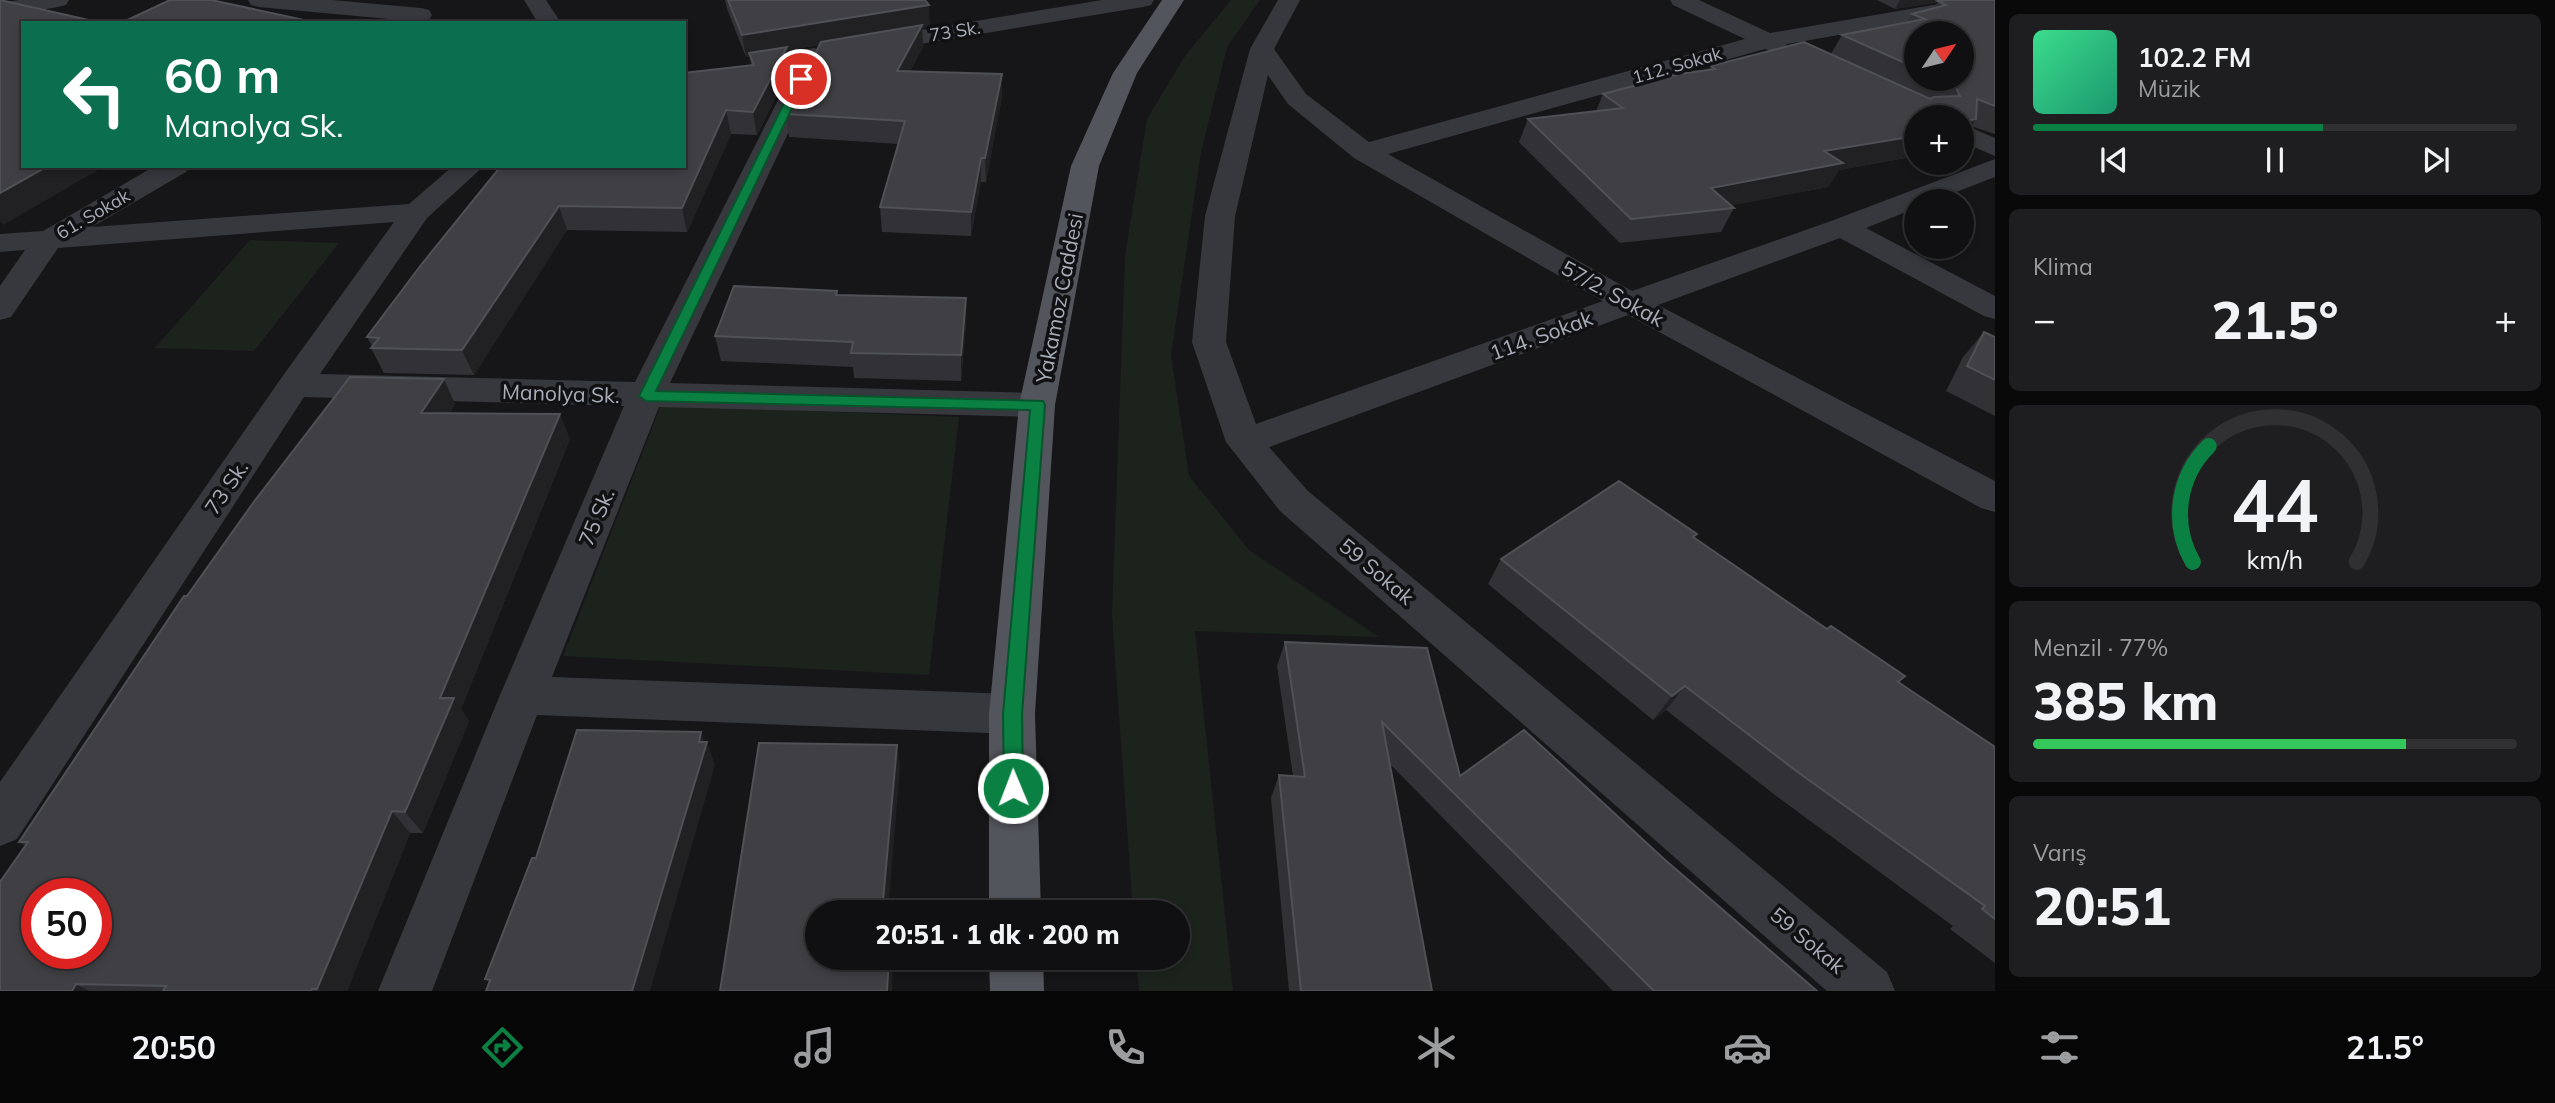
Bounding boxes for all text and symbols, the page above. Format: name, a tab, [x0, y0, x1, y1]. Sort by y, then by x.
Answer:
street label: 73 Sk.	[928, 16, 982, 46]
north arrow	[1904, 21, 1974, 91]
map controls	[1904, 21, 1974, 259]
street label: 112. Sokak	[1630, 41, 1725, 89]
text: 102.2 FM	[2138, 41, 2251, 74]
text: 60 m	[164, 44, 280, 105]
icon: left	[49, 49, 140, 140]
pin	[771, 49, 831, 109]
icon: arrive	[782, 60, 820, 98]
text: Müzik	[2138, 74, 2200, 103]
text: Manolya Sk.	[164, 105, 344, 145]
button: +	[1904, 105, 1974, 175]
icon: previous	[2095, 141, 2133, 179]
icon: pause	[2256, 141, 2294, 179]
icon: next	[2417, 141, 2455, 179]
street label: 61. Sokak	[52, 183, 135, 244]
button: −	[1904, 189, 1974, 259]
street label: Yakamoz Caddesi	[1030, 211, 1088, 386]
text: Klima	[2033, 252, 2093, 281]
street label: 57/2. Sokak	[1557, 254, 1669, 332]
text: 21.5°	[2211, 287, 2339, 352]
text: −	[2033, 295, 2056, 343]
text: +	[2494, 295, 2517, 343]
street label: 114. Sokak	[1486, 304, 1596, 366]
street label: Manolya Sk.	[502, 378, 620, 408]
street label: 73 Sk.	[199, 455, 253, 519]
text: 44	[2231, 459, 2319, 550]
street label: 75 Sk.	[572, 484, 620, 550]
street label: 59 Sokak	[1334, 532, 1420, 610]
text: km/h	[2247, 543, 2303, 574]
text: Menzil · 77%	[2033, 633, 2168, 662]
text: 385 km	[2033, 668, 2218, 733]
position arrow	[976, 751, 1050, 825]
text: Varış	[2033, 838, 2087, 867]
text: 20:51	[2033, 873, 2171, 938]
speed limit sign: 50	[21, 878, 112, 969]
street label: 59 Sokak	[1765, 901, 1851, 979]
text: 20:51 · 1 dk · 200 m	[875, 918, 1120, 951]
icon: directions	[478, 1023, 527, 1072]
icon: music	[790, 1023, 839, 1072]
icon: phone	[1101, 1023, 1150, 1072]
icon: climate	[1412, 1023, 1461, 1072]
icon: car	[1723, 1023, 1772, 1072]
icon: filters	[2035, 1023, 2084, 1072]
text: 20:50	[131, 1027, 216, 1067]
text: 21.5°	[2346, 1027, 2424, 1067]

